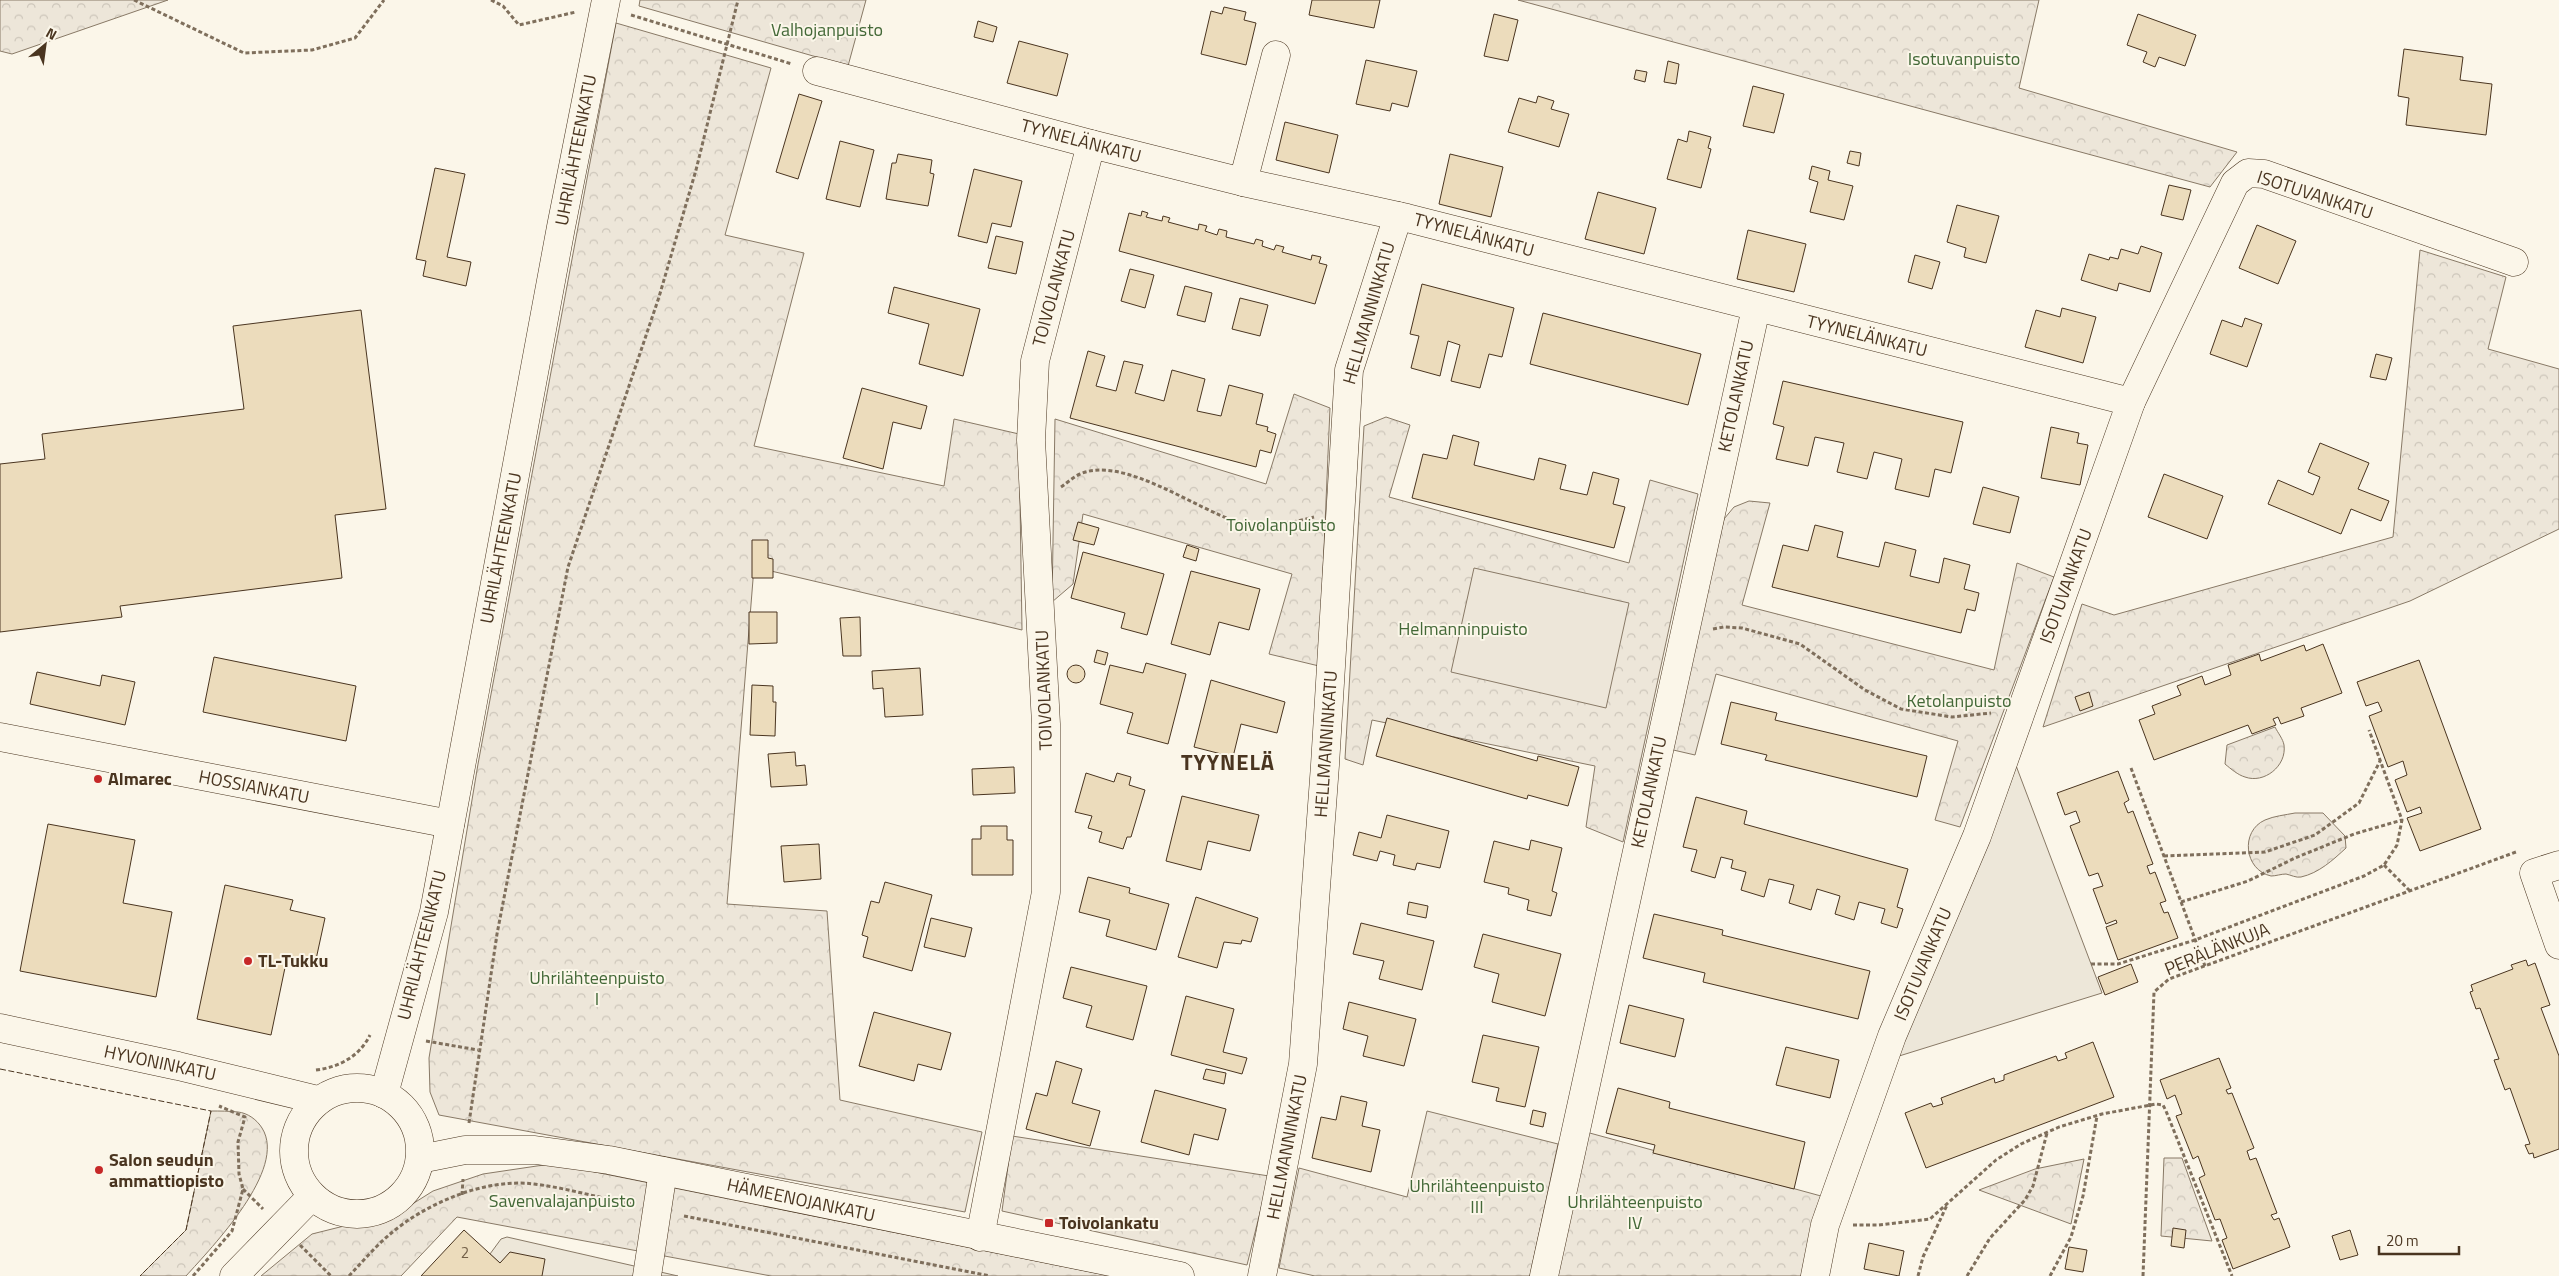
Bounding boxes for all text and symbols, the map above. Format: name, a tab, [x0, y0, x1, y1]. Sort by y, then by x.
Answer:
park label: Valhojanpuisto	[771, 16, 883, 43]
north arrow	[20, 20, 70, 70]
text: N	[42, 22, 61, 45]
park label: Isotuvanpuisto	[1908, 45, 2020, 72]
street label: UHRILÄHTEENKATU	[548, 72, 603, 228]
street label: TYYNELÄNKATU	[1018, 111, 1144, 170]
street label: ISOTUVANKATU	[2254, 163, 2377, 226]
street label: TYYNELÄNKATU	[1411, 205, 1537, 264]
street label: TOIVOLANKATU	[1025, 226, 1082, 349]
street label: HELLMANNINKATU	[1335, 238, 1402, 387]
street label: TYYNELÄNKATU	[1804, 307, 1930, 364]
street label: KETOLANKATU	[1710, 337, 1761, 454]
street label: UHRILÄHTEENKATU	[473, 470, 528, 626]
park label: Toivolanpuisto	[1226, 511, 1336, 538]
street label: ISOTUVANKATU	[2032, 524, 2099, 647]
park label: Helmanninpuisto	[1398, 615, 1528, 642]
street label: TOIVOLANKATU	[1028, 629, 1059, 751]
street label: HELLMANNINKATU	[1307, 670, 1344, 818]
park label: Ketolanpuisto	[1907, 687, 2011, 714]
street label: KETOLANKATU	[1623, 733, 1674, 850]
district label: TYYNELÄ	[1181, 745, 1275, 779]
street label: HOSSIANKATU	[197, 763, 312, 810]
place label: Almarec	[108, 765, 172, 792]
marker: Almarec	[92, 773, 104, 785]
street label: UHRILÄHTEENKATU	[390, 867, 453, 1023]
street label: ISOTUVANKATU	[1887, 903, 1959, 1025]
street label: PERÄLÄNKUJA	[2160, 915, 2274, 982]
place label: TL-Tukku	[258, 947, 328, 974]
marker: TL-Tukku	[242, 955, 254, 967]
park label: Uhrilähteenpuisto I	[529, 964, 665, 1012]
street label: HYVONINKATU	[102, 1037, 219, 1088]
street label: HELLMANNINKATU	[1259, 1072, 1314, 1222]
place label: Salon seudun ammattiopisto	[109, 1146, 224, 1194]
marker: Salon seudun ammattiopisto	[93, 1164, 105, 1176]
street label: HÄMEENOJANKATU	[724, 1171, 878, 1228]
park label: Uhrilähteenpuisto III	[1409, 1172, 1545, 1220]
park label: Savenvalajanpuisto	[489, 1187, 635, 1214]
park label: Uhrilähteenpuisto IV	[1567, 1188, 1703, 1236]
place label: Toivolankatu	[1059, 1209, 1159, 1236]
marker: Toivolankatu	[1043, 1217, 1055, 1229]
scale bar	[2379, 1224, 2459, 1256]
text: 20 m	[2386, 1229, 2419, 1252]
house number: 2	[461, 1241, 469, 1264]

